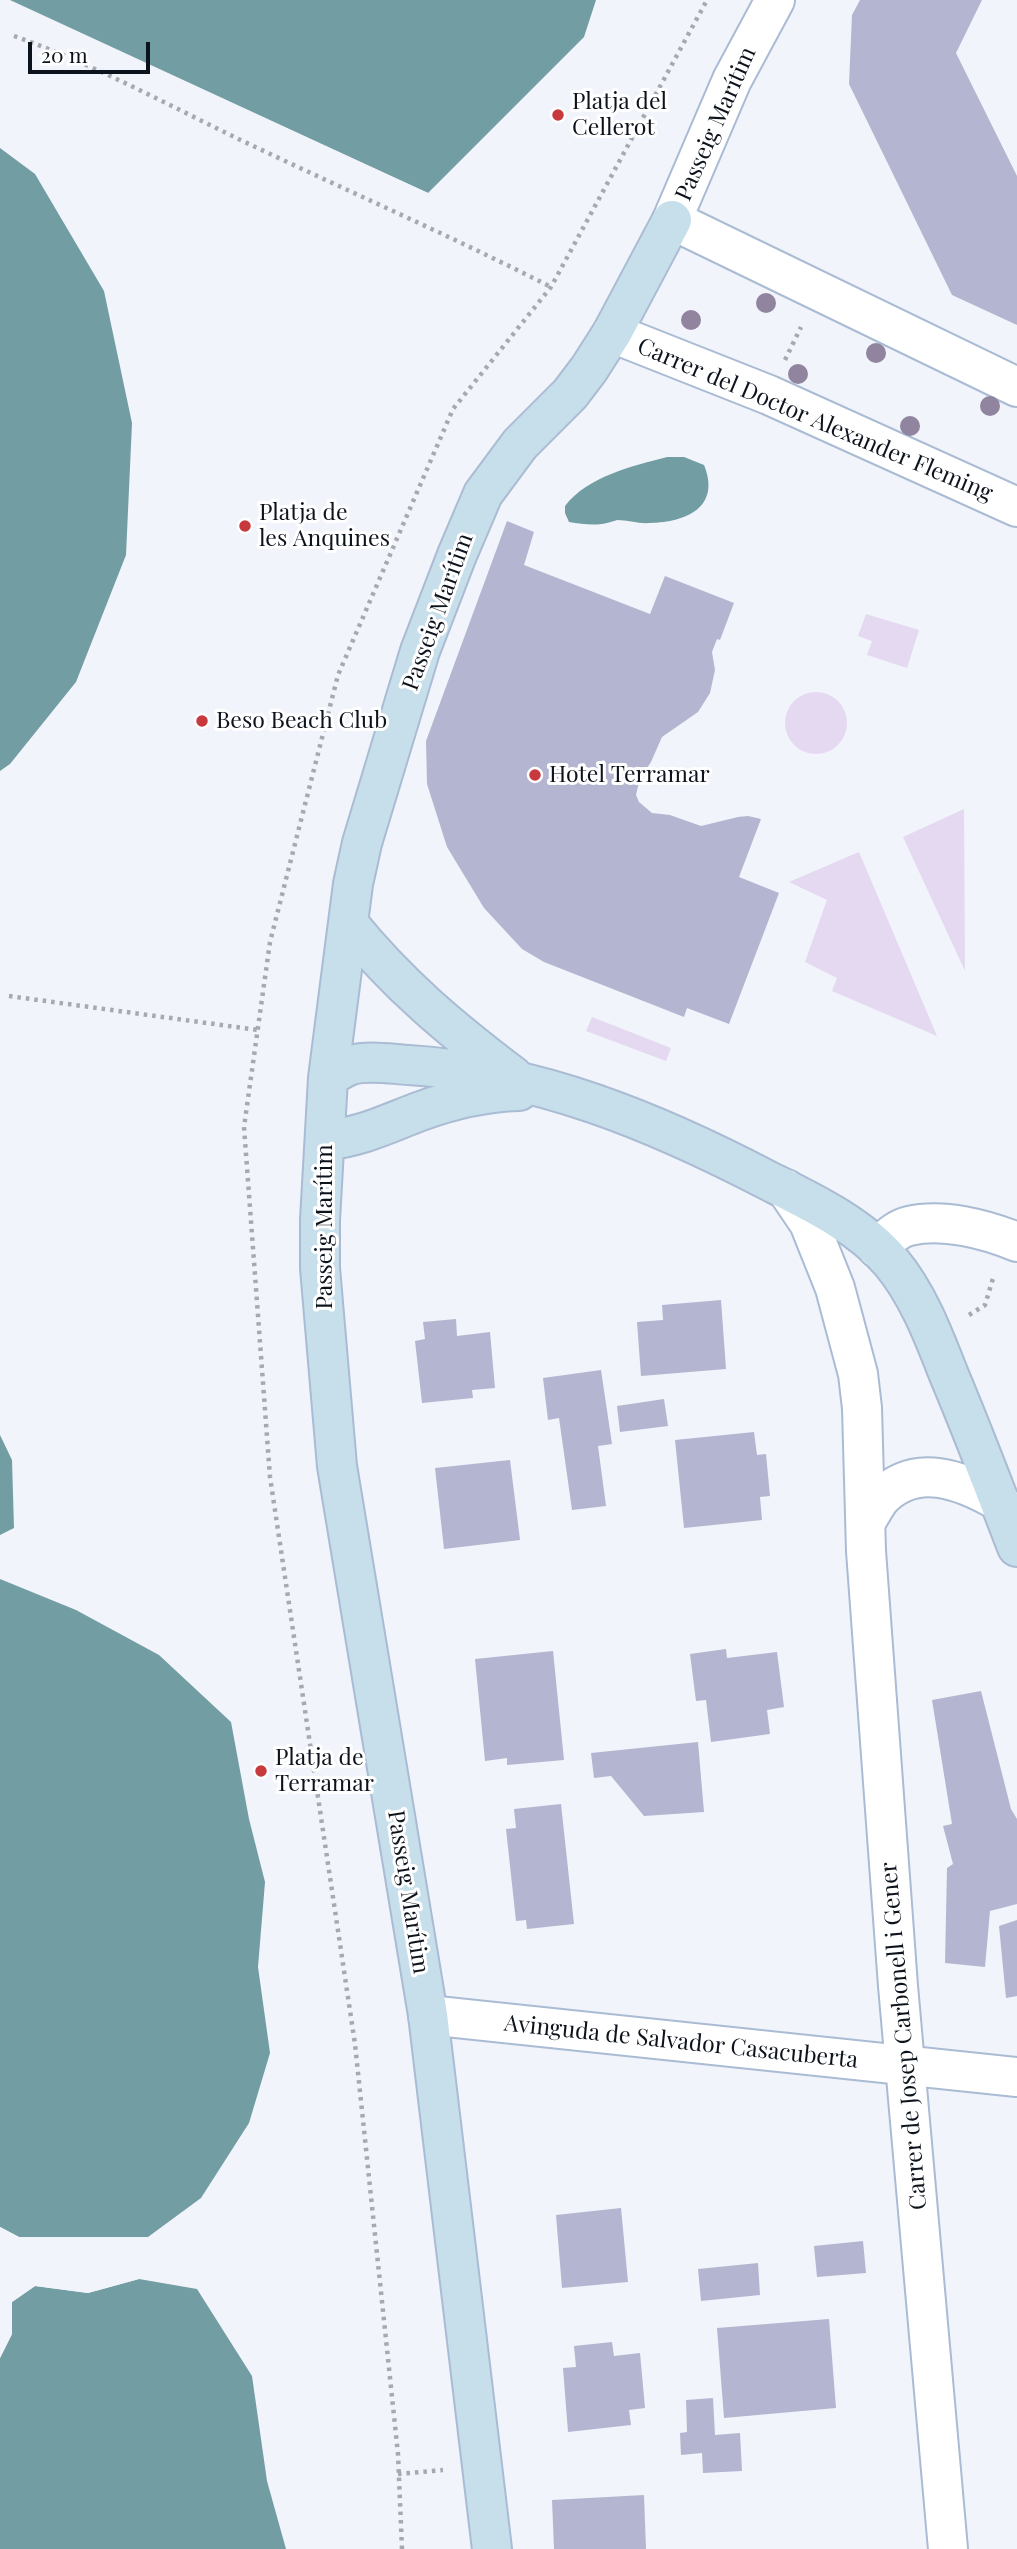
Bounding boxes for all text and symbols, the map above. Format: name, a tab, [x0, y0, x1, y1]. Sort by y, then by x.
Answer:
scale bar	[32, 28, 154, 72]
text: 20 m	[41, 40, 88, 68]
street label: Passeig Marítim	[670, 43, 762, 205]
place label: Platja del Cellerot	[572, 88, 667, 142]
marker: Platja del Cellerot	[550, 107, 566, 123]
street label: Carrer del Doctor Alexander Fleming	[633, 332, 997, 508]
place label: Platja de les Anquines	[259, 499, 390, 553]
marker: Platja de les Anquines	[237, 518, 253, 534]
street label: Passeig Marítim	[397, 530, 479, 694]
place label: Beso Beach Club	[216, 707, 387, 735]
marker: Beso Beach Club	[194, 713, 210, 729]
place label: Hotel Terramar	[549, 761, 710, 789]
marker: Hotel Terramar	[527, 767, 543, 783]
street label: Passeig Marítim	[311, 1144, 339, 1310]
place label: Platja de Terramar	[275, 1744, 374, 1798]
marker: Platja de Terramar	[253, 1763, 269, 1779]
street label: Passeig Marítim	[381, 1808, 435, 1976]
street label: Carrer de Josep Carbonell i Gener	[875, 1861, 933, 2211]
street label: Avinguda de Salvador Casacuberta	[503, 2010, 859, 2074]

